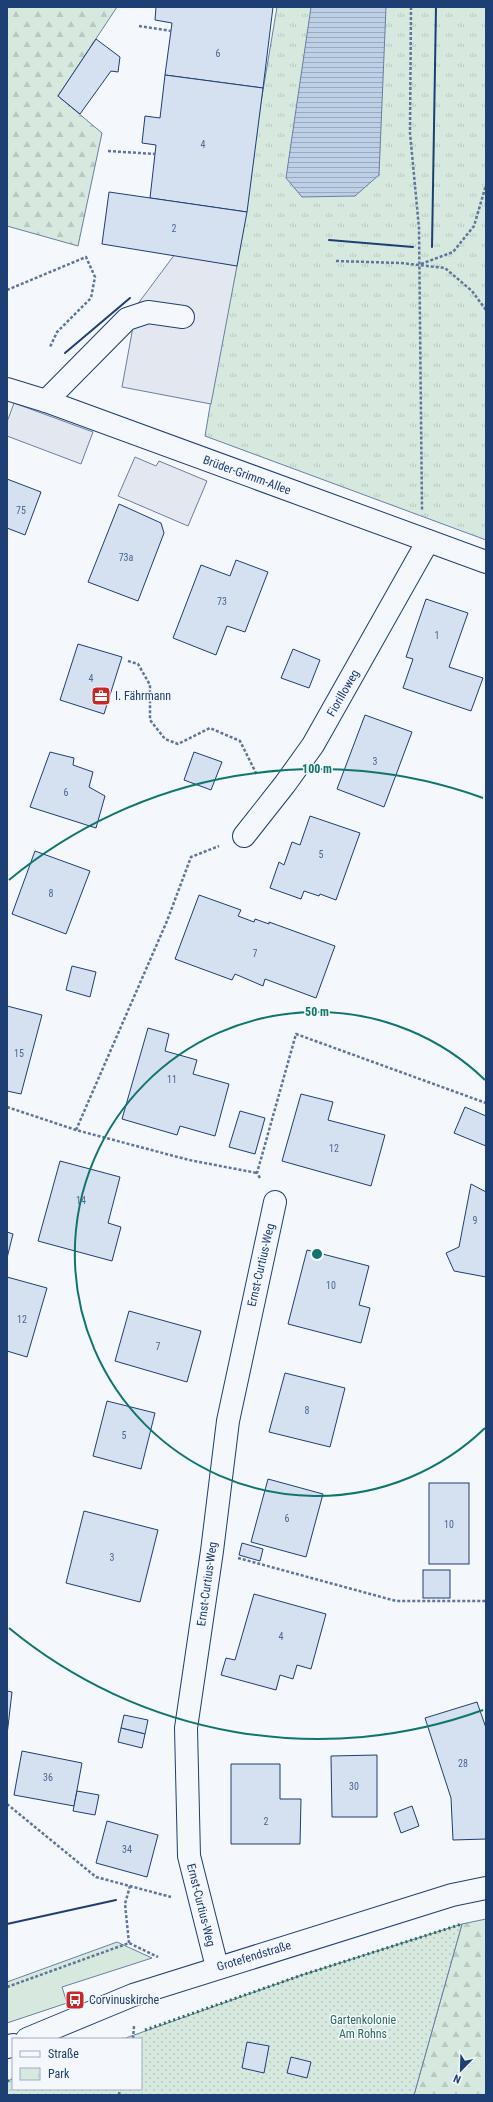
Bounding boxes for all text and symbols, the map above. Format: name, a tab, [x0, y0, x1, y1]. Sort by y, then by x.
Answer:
house number: 6	[216, 48, 221, 59]
house number: 4	[201, 139, 206, 150]
house number: 2	[172, 223, 177, 234]
street label: Brüder-Grimm-Allee	[201, 453, 293, 498]
house number: 75	[16, 505, 26, 516]
house number: 73a	[119, 552, 134, 563]
house number: 73	[217, 596, 227, 607]
house number: 1	[435, 630, 439, 641]
street label: Fiorilloweg	[324, 667, 362, 719]
house number: 4	[89, 673, 94, 684]
office icon: I. Fährmann	[90, 685, 112, 707]
place label: I. Fährmann	[115, 689, 171, 703]
house number: 3	[373, 756, 378, 767]
text: 100 m	[302, 762, 332, 776]
house number: 6	[64, 787, 69, 798]
house number: 5	[319, 849, 324, 860]
house number: 8	[49, 888, 54, 899]
house number: 7	[253, 948, 258, 959]
text: 50 m	[305, 1005, 329, 1019]
house number: 15	[14, 1048, 24, 1059]
house number: 11	[167, 1074, 177, 1085]
house number: 12	[329, 1143, 339, 1154]
house number: 14	[76, 1195, 86, 1206]
house number: 9	[473, 1215, 478, 1226]
street label: Ernst-Curtius-Weg	[245, 1222, 277, 1308]
centre of rings	[310, 1247, 324, 1261]
house number: 10	[326, 1280, 336, 1291]
house number: 12	[17, 1314, 27, 1325]
house number: 7	[156, 1341, 161, 1352]
house number: 8	[305, 1405, 310, 1416]
house number: 5	[122, 1430, 127, 1441]
house number: 6	[285, 1513, 290, 1524]
house number: 10	[444, 1519, 454, 1530]
street label: Ernst-Curtius-Weg	[194, 1541, 220, 1627]
house number: 3	[110, 1552, 115, 1563]
house number: 4	[279, 1631, 284, 1642]
house number: 28	[458, 1758, 468, 1769]
house number: 36	[43, 1772, 53, 1783]
house number: 30	[349, 1781, 359, 1792]
house number: 2	[264, 1816, 269, 1827]
house number: 34	[122, 1844, 132, 1855]
street label: Ernst-Curtius-Weg	[184, 1862, 218, 1948]
street label: Grotefendstraße	[215, 1938, 293, 1974]
bus stop icon: Corvinuskirche	[64, 1989, 86, 2011]
place label: Corvinuskirche	[89, 1993, 160, 2007]
park label: Gartenkolonie Am Rohns	[330, 2013, 396, 2041]
legend	[12, 2038, 142, 2090]
text: Straße	[48, 2047, 79, 2061]
north arrow	[441, 2050, 481, 2090]
text: Park	[48, 2067, 70, 2081]
text: N	[451, 2071, 463, 2086]

